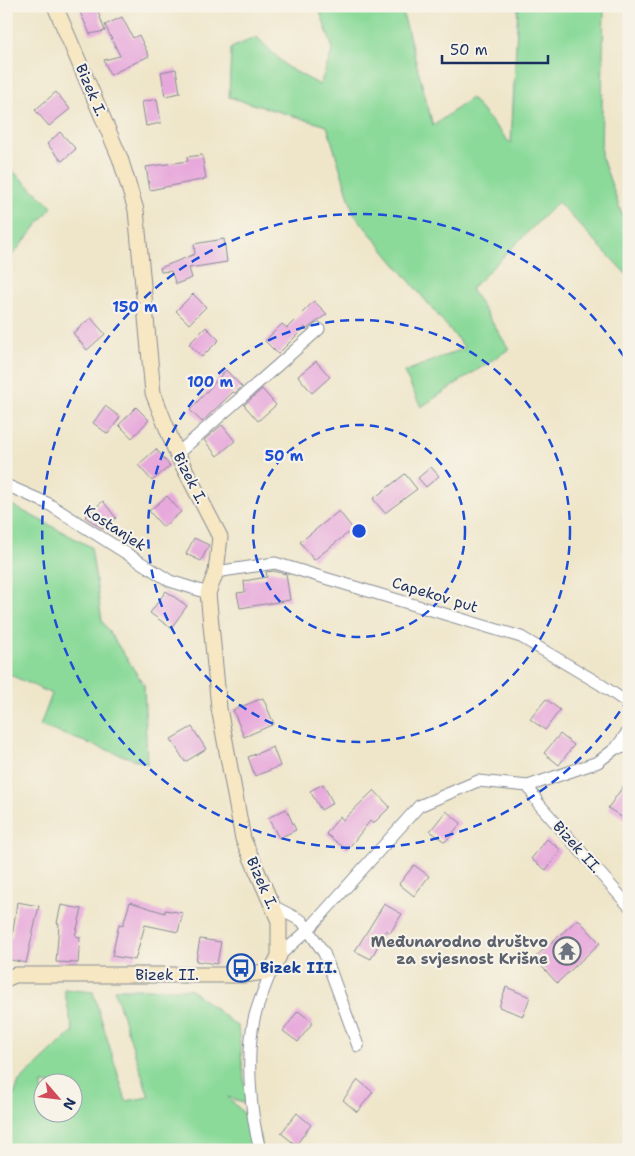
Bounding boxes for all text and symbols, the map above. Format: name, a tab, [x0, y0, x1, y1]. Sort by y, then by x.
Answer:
scale bar	[442, 32, 549, 64]
text: 50 m	[450, 40, 488, 60]
street label: Bizek I.	[71, 61, 111, 119]
text: 150 m	[112, 297, 158, 317]
text: 100 m	[187, 372, 233, 392]
text: 50 m	[265, 446, 304, 466]
street label: Bizek I.	[169, 449, 211, 507]
street label: Kostanjek	[80, 500, 150, 556]
centre of rings	[350, 522, 368, 540]
street label: Capekov put	[390, 572, 480, 618]
street label: Bizek II.	[548, 817, 606, 877]
street label: Bizek I.	[242, 854, 282, 912]
place label: Međunarodno društvo za svjesnost Krišne	[371, 932, 548, 969]
temple icon: Međunarodno društvo za svjesnost Krišne	[552, 936, 582, 966]
bus stop icon: Bizek III.	[226, 953, 256, 983]
place label: Bizek III.	[260, 958, 337, 978]
street label: Bizek II.	[135, 965, 199, 985]
north arrow	[32, 1074, 82, 1124]
text: N	[59, 1095, 80, 1113]

